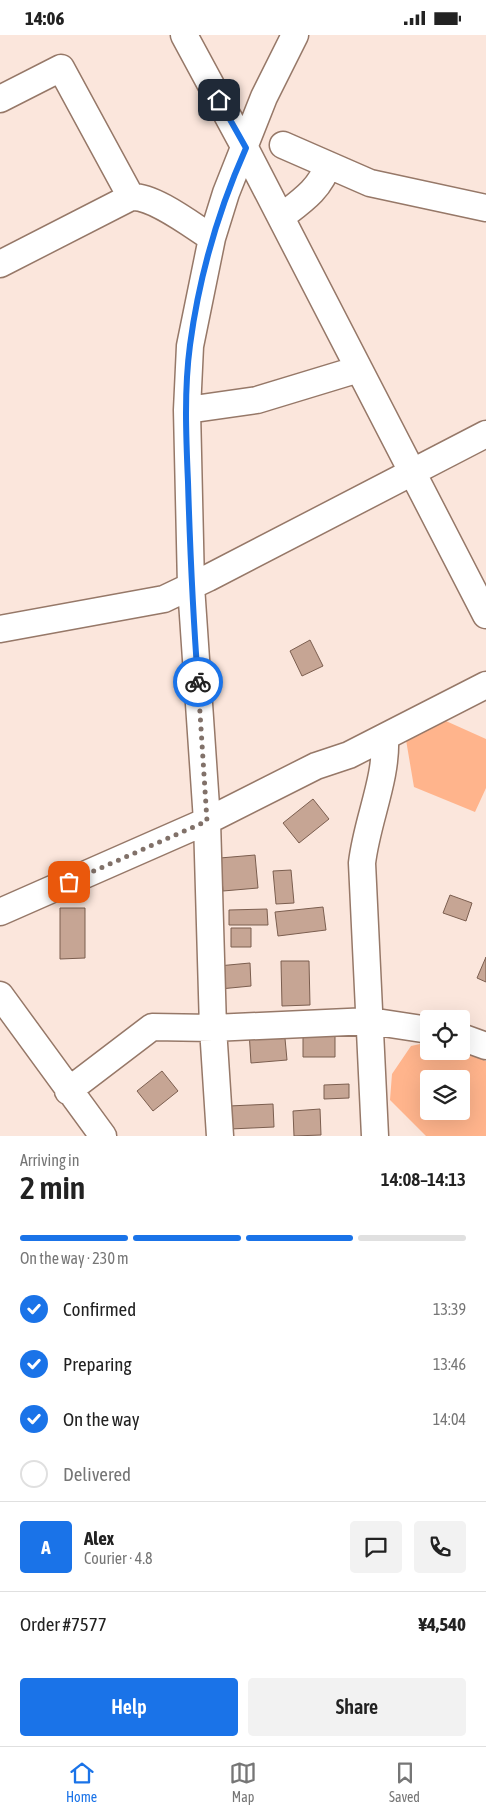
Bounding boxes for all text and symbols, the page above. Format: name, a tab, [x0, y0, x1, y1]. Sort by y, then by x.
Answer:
text: 14:06	[25, 7, 64, 29]
pin	[198, 79, 240, 121]
icon: home	[205, 86, 233, 114]
courier	[173, 657, 223, 707]
icon: bike	[184, 668, 212, 696]
pin	[48, 861, 90, 903]
icon: bag	[55, 868, 83, 896]
map controls	[420, 1010, 470, 1120]
button: locate	[420, 1010, 470, 1060]
button: layers	[420, 1070, 470, 1120]
text: Arriving in	[20, 1151, 80, 1169]
text: 14:08–14:13	[381, 1168, 466, 1190]
text: 2 min	[20, 1169, 85, 1206]
text: On the way · 230 m	[20, 1249, 129, 1267]
icon: check	[20, 1295, 48, 1323]
text: Confirmed	[63, 1298, 136, 1320]
text: 13:39	[433, 1300, 466, 1318]
icon: check	[20, 1350, 48, 1378]
text: Preparing	[63, 1353, 132, 1375]
text: 13:46	[433, 1355, 466, 1373]
icon: check	[20, 1405, 48, 1433]
text: On the way	[63, 1408, 140, 1430]
text: 14:04	[433, 1410, 466, 1428]
text: Delivered	[63, 1463, 131, 1485]
button: chat	[350, 1521, 402, 1573]
button: phone	[414, 1521, 466, 1573]
text: Alex	[84, 1527, 114, 1549]
text: A	[41, 1536, 51, 1558]
text: Courier · 4.8	[84, 1549, 153, 1567]
text: Order #7577	[20, 1613, 107, 1635]
text: ¥4,540	[418, 1613, 466, 1635]
button: Help	[20, 1678, 238, 1736]
button: Share	[248, 1678, 466, 1736]
tab: Home	[66, 1759, 97, 1805]
tab: Map	[229, 1759, 257, 1805]
tab: Saved	[389, 1759, 420, 1805]

